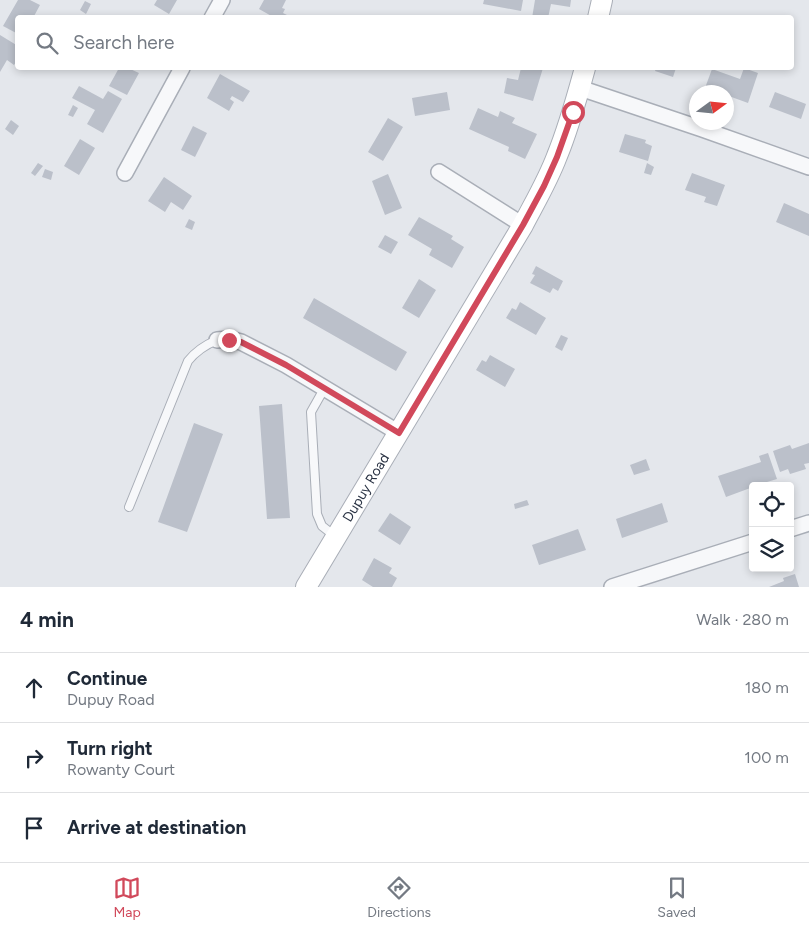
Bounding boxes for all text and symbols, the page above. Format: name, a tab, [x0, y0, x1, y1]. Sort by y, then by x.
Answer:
search box	[15, 15, 794, 70]
icon: search	[33, 29, 61, 57]
text: Search here	[73, 31, 175, 54]
north arrow	[689, 85, 734, 130]
route start	[562, 101, 585, 124]
route end	[218, 329, 241, 352]
street label: Dupuy Road	[339, 451, 393, 525]
map controls	[749, 482, 794, 572]
button: locate	[749, 482, 794, 527]
button: layers	[749, 527, 794, 572]
text: 4 min	[20, 607, 74, 632]
text: Walk · 280 m	[696, 610, 789, 629]
text: Continue	[67, 667, 147, 690]
icon: ahead	[20, 674, 48, 702]
text: 180 m	[745, 678, 789, 697]
text: Dupuy Road	[67, 690, 155, 709]
text: Turn right	[67, 737, 153, 760]
icon: right	[20, 744, 48, 772]
text: 100 m	[744, 748, 789, 767]
text: Rowanty Court	[67, 760, 175, 779]
icon: arrive	[20, 814, 48, 842]
text: Arrive at destination	[67, 816, 246, 839]
tab: Map	[113, 874, 141, 921]
tab: Directions	[367, 874, 431, 921]
tab: Saved	[657, 874, 696, 921]

